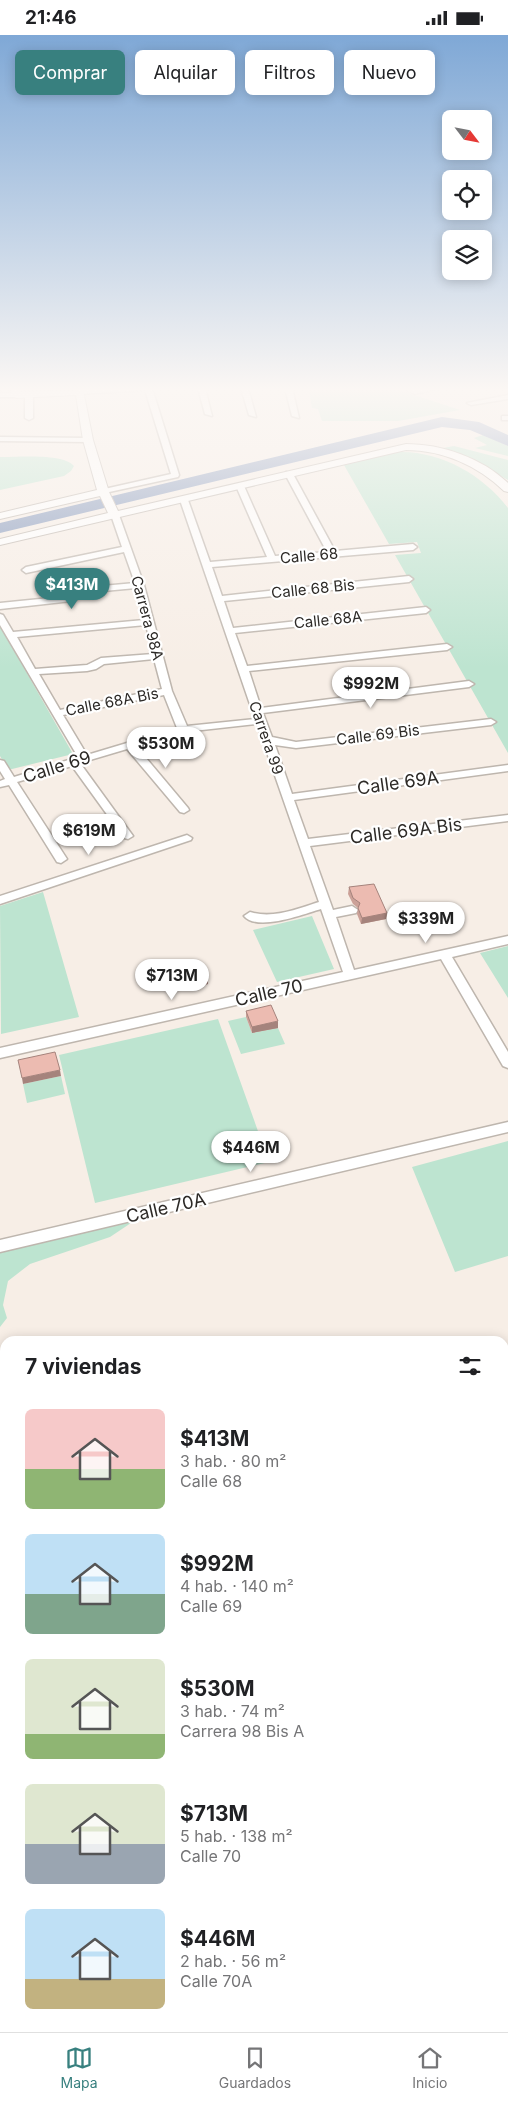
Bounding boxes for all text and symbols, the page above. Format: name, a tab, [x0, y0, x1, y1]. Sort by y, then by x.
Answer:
text: 21:46	[25, 6, 77, 29]
chip: Comprar	[15, 50, 125, 95]
chip: Alquilar	[135, 50, 235, 95]
chip: Filtros	[245, 50, 334, 95]
chip: Nuevo	[344, 50, 435, 95]
north arrow	[442, 110, 492, 160]
map controls	[442, 110, 492, 280]
button: locate	[442, 170, 492, 220]
button: layers	[442, 230, 492, 280]
street label: Calle 68	[279, 544, 339, 568]
pin: $413M	[37, 567, 107, 610]
text: $413M	[46, 574, 98, 594]
street label: Carrera 98A	[127, 574, 168, 662]
street label: Calle 68 Bis	[270, 575, 356, 602]
street label: Calle 68A	[293, 606, 363, 633]
pin: $992M	[336, 667, 406, 709]
text: $992M	[343, 673, 399, 693]
street label: Calle 68A Bis	[64, 683, 160, 720]
street label: Carrera 99	[245, 699, 288, 777]
street label: Calle 69 Bis	[335, 720, 421, 749]
pin: $530M	[131, 727, 201, 769]
text: $530M	[138, 733, 194, 753]
street label: Calle 69	[20, 746, 93, 787]
street label: Calle 69A	[356, 766, 440, 799]
pin: $619M	[54, 813, 124, 856]
street label: Calle 69A Bis	[349, 813, 463, 848]
text: $619M	[62, 820, 116, 840]
pin: $339M	[391, 901, 461, 944]
text: $339M	[398, 908, 454, 928]
pin: $713M	[137, 959, 207, 1001]
text: $713M	[146, 965, 198, 985]
street label: Calle 70	[233, 975, 305, 1010]
pin: $446M	[216, 1131, 286, 1173]
text: $446M	[222, 1137, 280, 1157]
street label: Calle 70A	[124, 1188, 208, 1227]
icon: filters	[456, 1352, 484, 1380]
text: 7 viviendas	[25, 1354, 142, 1379]
text: $413M	[180, 1426, 249, 1451]
icon: home	[65, 1429, 125, 1489]
text: 3 hab. · 80 m²	[180, 1451, 286, 1471]
text: Calle 68	[180, 1471, 242, 1491]
text: $992M	[180, 1551, 254, 1576]
icon: home	[65, 1554, 125, 1614]
text: 4 hab. · 140 m²	[180, 1576, 294, 1596]
text: Calle 69	[180, 1596, 242, 1616]
text: $530M	[180, 1676, 254, 1701]
icon: home	[65, 1679, 125, 1739]
text: 3 hab. · 74 m²	[180, 1701, 285, 1721]
text: Carrera 98 Bis A	[180, 1721, 304, 1741]
text: $713M	[180, 1801, 248, 1826]
icon: home	[65, 1804, 125, 1864]
text: 5 hab. · 138 m²	[180, 1826, 293, 1846]
text: Calle 70	[180, 1846, 241, 1866]
text: $446M	[180, 1926, 255, 1951]
icon: home	[65, 1929, 125, 1989]
text: 2 hab. · 56 m²	[180, 1951, 286, 1971]
text: Calle 70A	[180, 1971, 252, 1991]
tab: Mapa	[61, 2044, 98, 2091]
tab: Guardados	[219, 2044, 291, 2091]
tab: Inicio	[412, 2044, 447, 2091]

